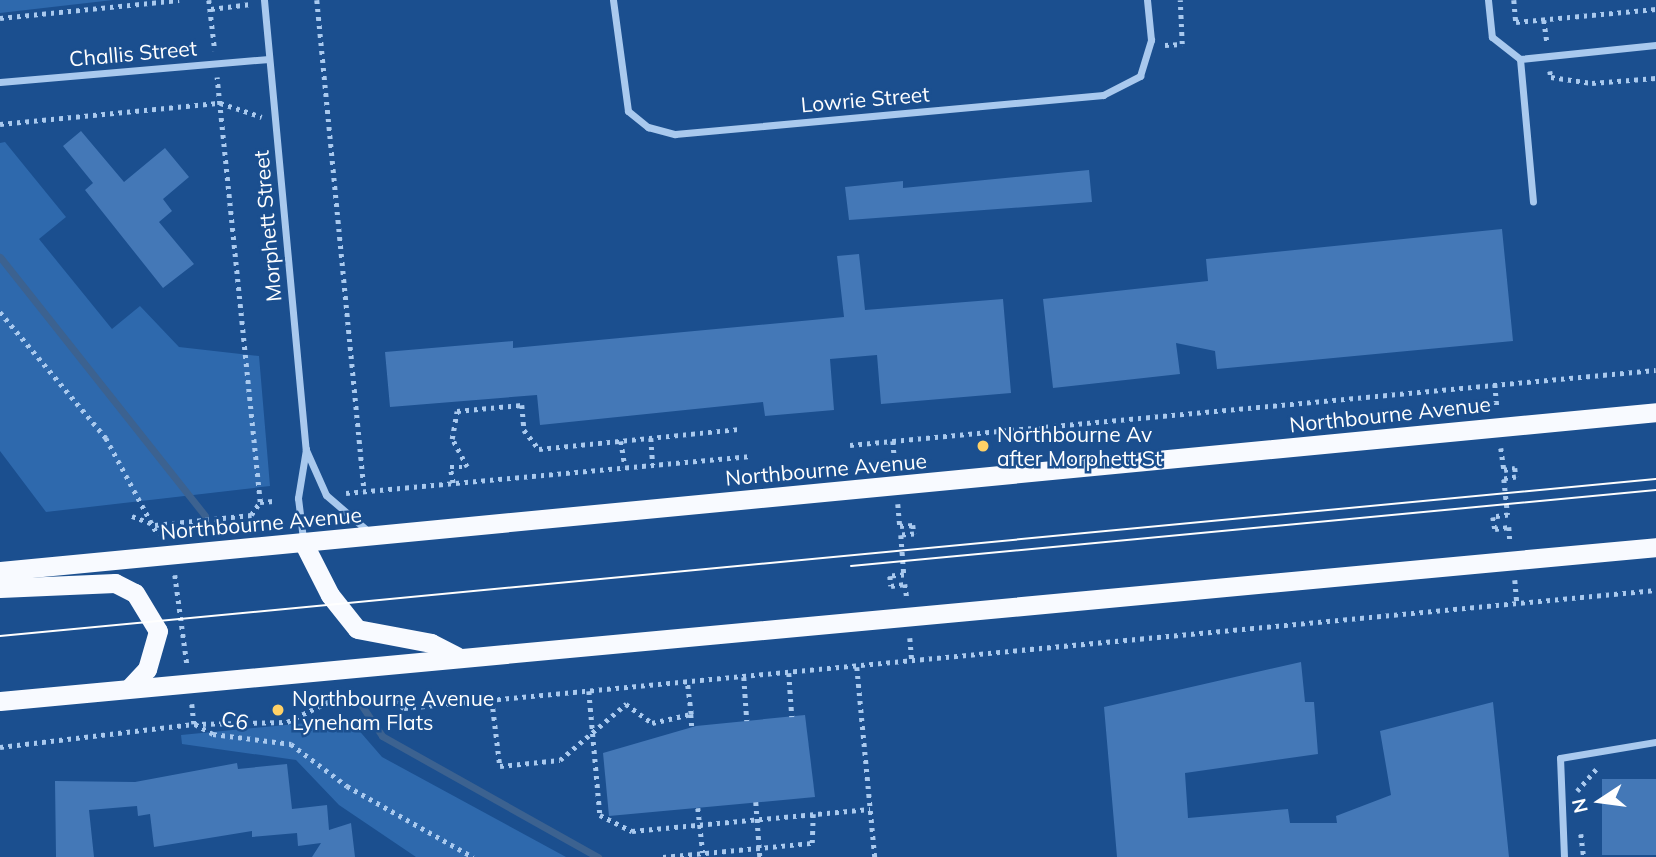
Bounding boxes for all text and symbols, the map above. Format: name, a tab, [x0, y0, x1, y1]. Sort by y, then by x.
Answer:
street label: Challis Street	[68, 35, 198, 71]
street label: Lowrie Street	[800, 81, 930, 117]
street label: Morphett Street	[248, 149, 286, 303]
street label: Northbourne Avenue	[1288, 391, 1492, 437]
place label: Northbourne Av after Morphett St	[997, 421, 1162, 471]
marker: Northbourne Av after Morphett St	[975, 438, 991, 454]
street label: Northbourne Avenue	[724, 448, 928, 490]
street label: Northbourne Avenue	[159, 502, 363, 544]
place label: Northbourne Avenue Lyneham Flats	[292, 685, 494, 735]
marker: Northbourne Avenue Lyneham Flats	[270, 702, 286, 718]
street label: C6	[220, 705, 250, 735]
north arrow	[1565, 766, 1635, 836]
text: N	[1566, 796, 1593, 815]

